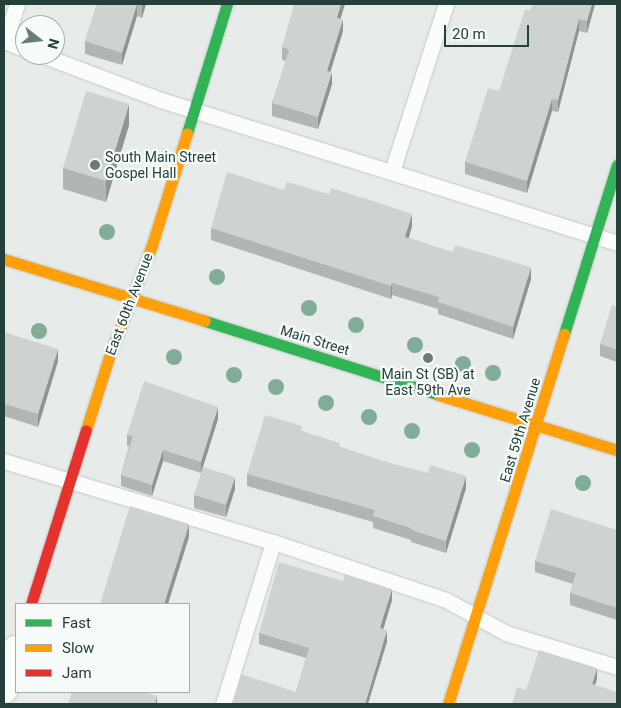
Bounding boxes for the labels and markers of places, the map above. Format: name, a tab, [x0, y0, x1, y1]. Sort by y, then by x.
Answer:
place label: South Main Street Gospel Hall	[105, 149, 216, 182]
marker: South Main Street Gospel Hall	[89, 159, 101, 171]
marker: Main St (SB) at East 59th Ave	[422, 352, 434, 364]
place label: Main St (SB) at East 59th Ave	[381, 366, 475, 398]

